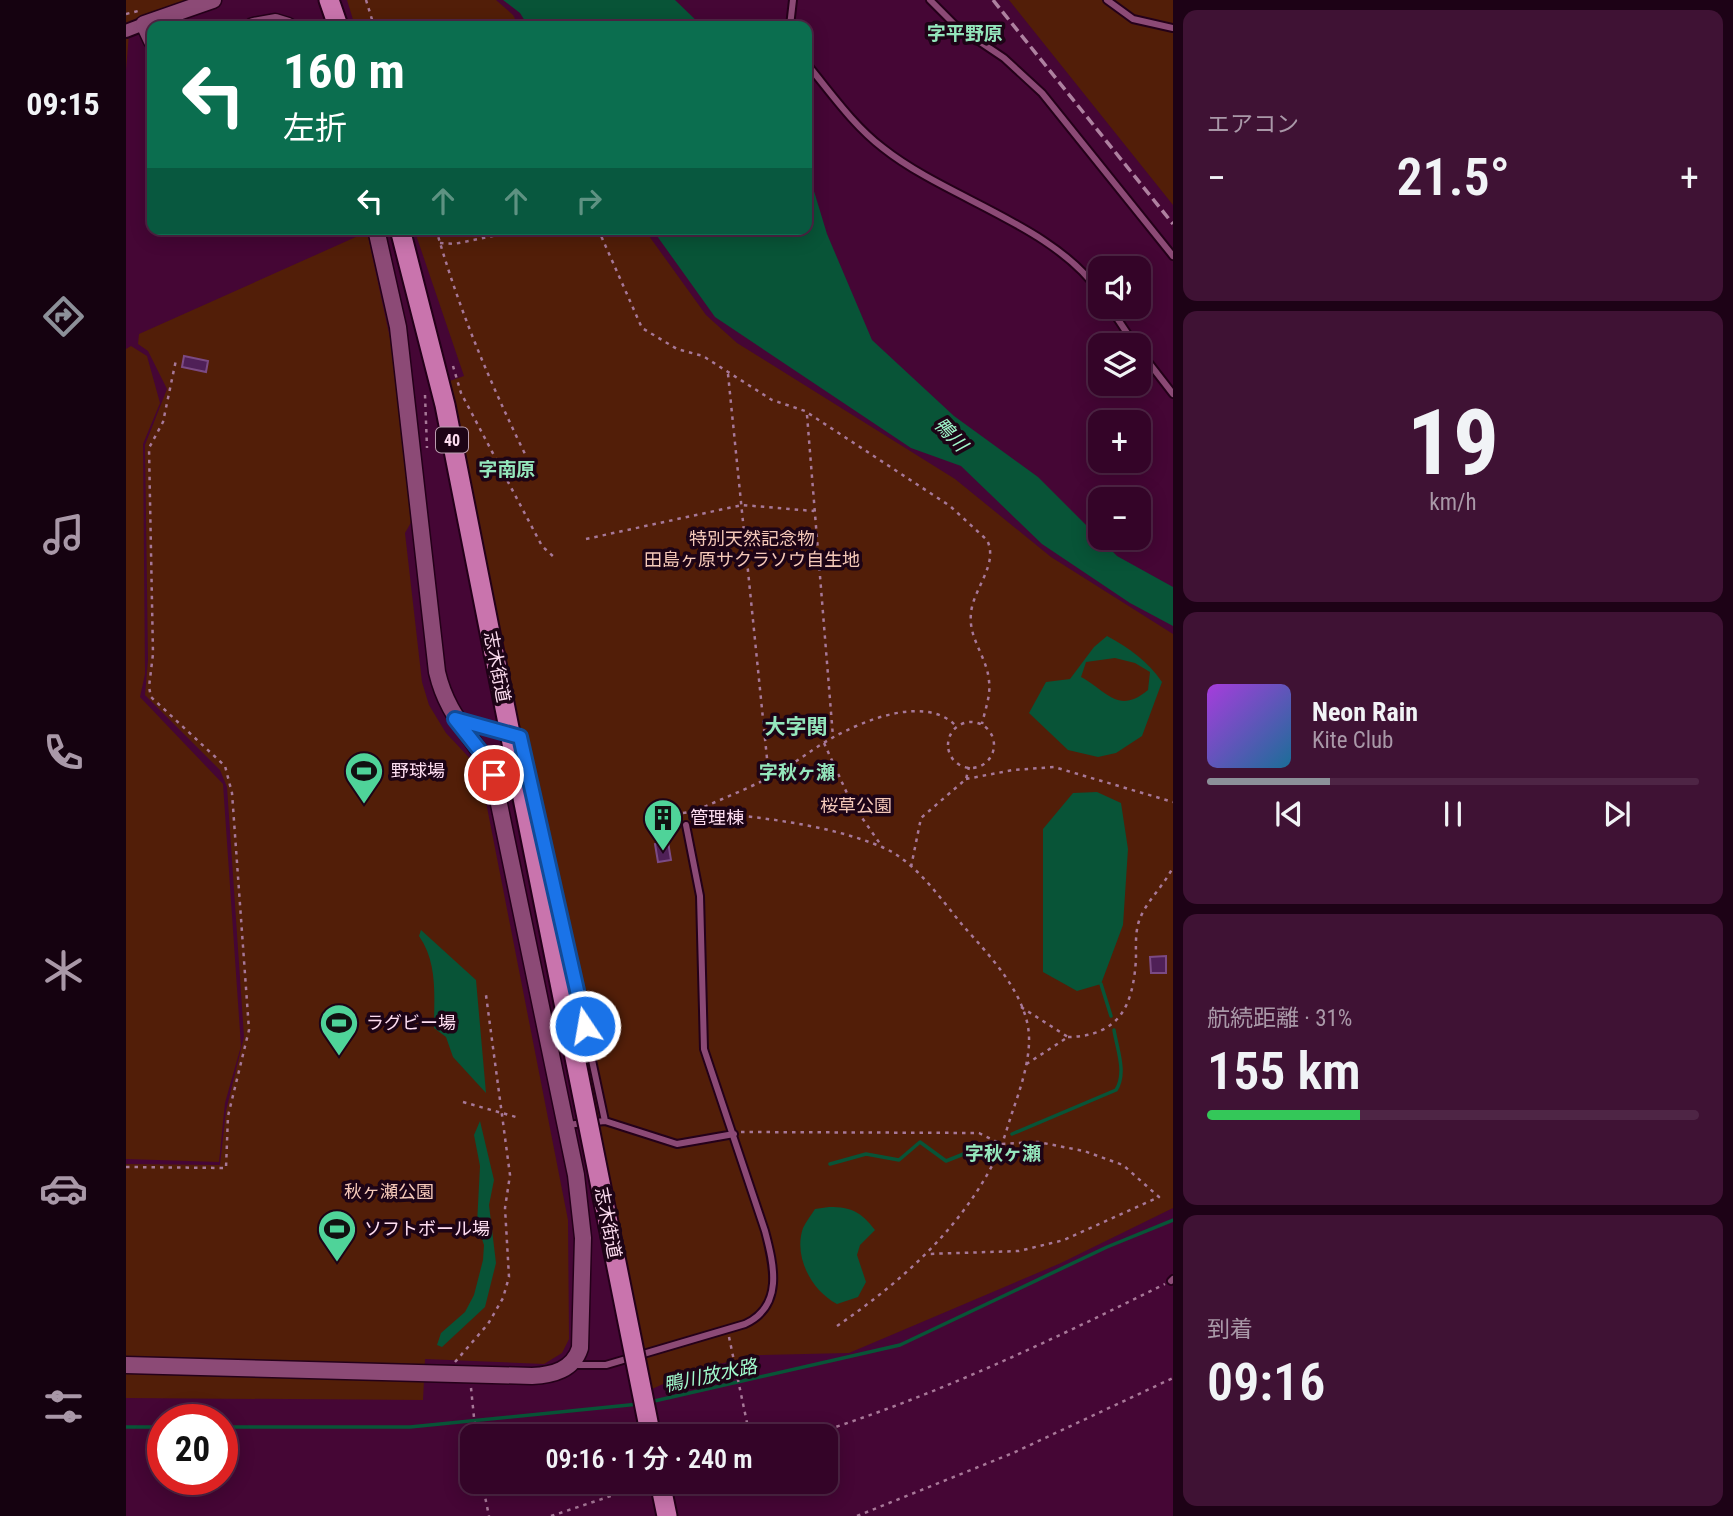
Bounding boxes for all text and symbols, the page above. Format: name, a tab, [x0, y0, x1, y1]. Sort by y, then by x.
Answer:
district label: 字平野原	[927, 22, 1003, 45]
text: 160 m	[283, 43, 405, 100]
icon: left	[168, 49, 259, 140]
text: 09:15	[26, 85, 100, 123]
text: 左折	[283, 109, 347, 147]
text: エアコン	[1207, 111, 1299, 138]
text: 21.5°	[1396, 147, 1510, 208]
text: −	[1207, 156, 1226, 200]
text: +	[1680, 156, 1699, 200]
icon: left	[351, 182, 389, 220]
icon: ahead	[424, 182, 462, 220]
icon: ahead	[497, 182, 535, 220]
icon: right	[570, 182, 608, 220]
map controls	[1088, 256, 1151, 550]
button: sound	[1088, 256, 1151, 319]
icon: directions	[39, 292, 88, 341]
button: layers	[1088, 333, 1151, 396]
text: 19	[1407, 390, 1499, 496]
button: +	[1088, 410, 1151, 473]
water label: 鴨川	[929, 413, 973, 458]
road number: 40	[436, 428, 468, 452]
district label: 字南原	[478, 458, 536, 481]
button: −	[1088, 487, 1151, 550]
text: km/h	[1429, 489, 1477, 516]
icon: music	[39, 510, 88, 559]
park label: 特別天然記念物 田島ヶ原サクラソウ自生地	[644, 528, 860, 570]
street label: 志木街道	[480, 630, 515, 704]
text: Neon Rain	[1312, 697, 1418, 727]
district label: 大字関	[765, 715, 828, 739]
text: Kite Club	[1312, 727, 1393, 754]
icon: phone	[39, 728, 88, 777]
pin	[464, 745, 524, 805]
sports icon: 野球場	[343, 750, 385, 805]
icon: arrive	[475, 756, 513, 794]
place label: 野球場	[391, 760, 445, 781]
district label: 字秋ヶ瀬	[759, 761, 835, 784]
park label: 桜草公園	[820, 795, 892, 816]
icon: previous	[1270, 795, 1308, 833]
icon: pause	[1434, 795, 1472, 833]
icon: next	[1598, 795, 1636, 833]
building icon: 管理棟	[642, 797, 684, 852]
place label: 管理棟	[690, 807, 744, 828]
icon: climate	[39, 946, 88, 995]
position arrow	[548, 989, 622, 1063]
sports icon: ラグビー場	[318, 1002, 360, 1057]
text: 航続距離 · 31%	[1207, 1005, 1352, 1032]
place label: ラグビー場	[366, 1012, 456, 1033]
text: 155 km	[1207, 1041, 1361, 1102]
district label: 字秋ヶ瀬	[965, 1142, 1041, 1165]
icon: car	[39, 1164, 88, 1213]
park label: 秋ヶ瀬公園	[344, 1181, 434, 1202]
street label: 志木街道	[591, 1186, 626, 1260]
sports icon: ソフトボール場	[316, 1208, 358, 1263]
place label: ソフトボール場	[364, 1218, 490, 1239]
text: 到着	[1207, 1316, 1253, 1343]
text: 09:16	[1207, 1352, 1325, 1413]
water label: 鴨川放水路	[661, 1354, 761, 1397]
icon: filters	[39, 1382, 88, 1431]
speed limit sign: 20	[147, 1404, 238, 1495]
text: 09:16 · 1 分 · 240 m	[545, 1444, 753, 1474]

